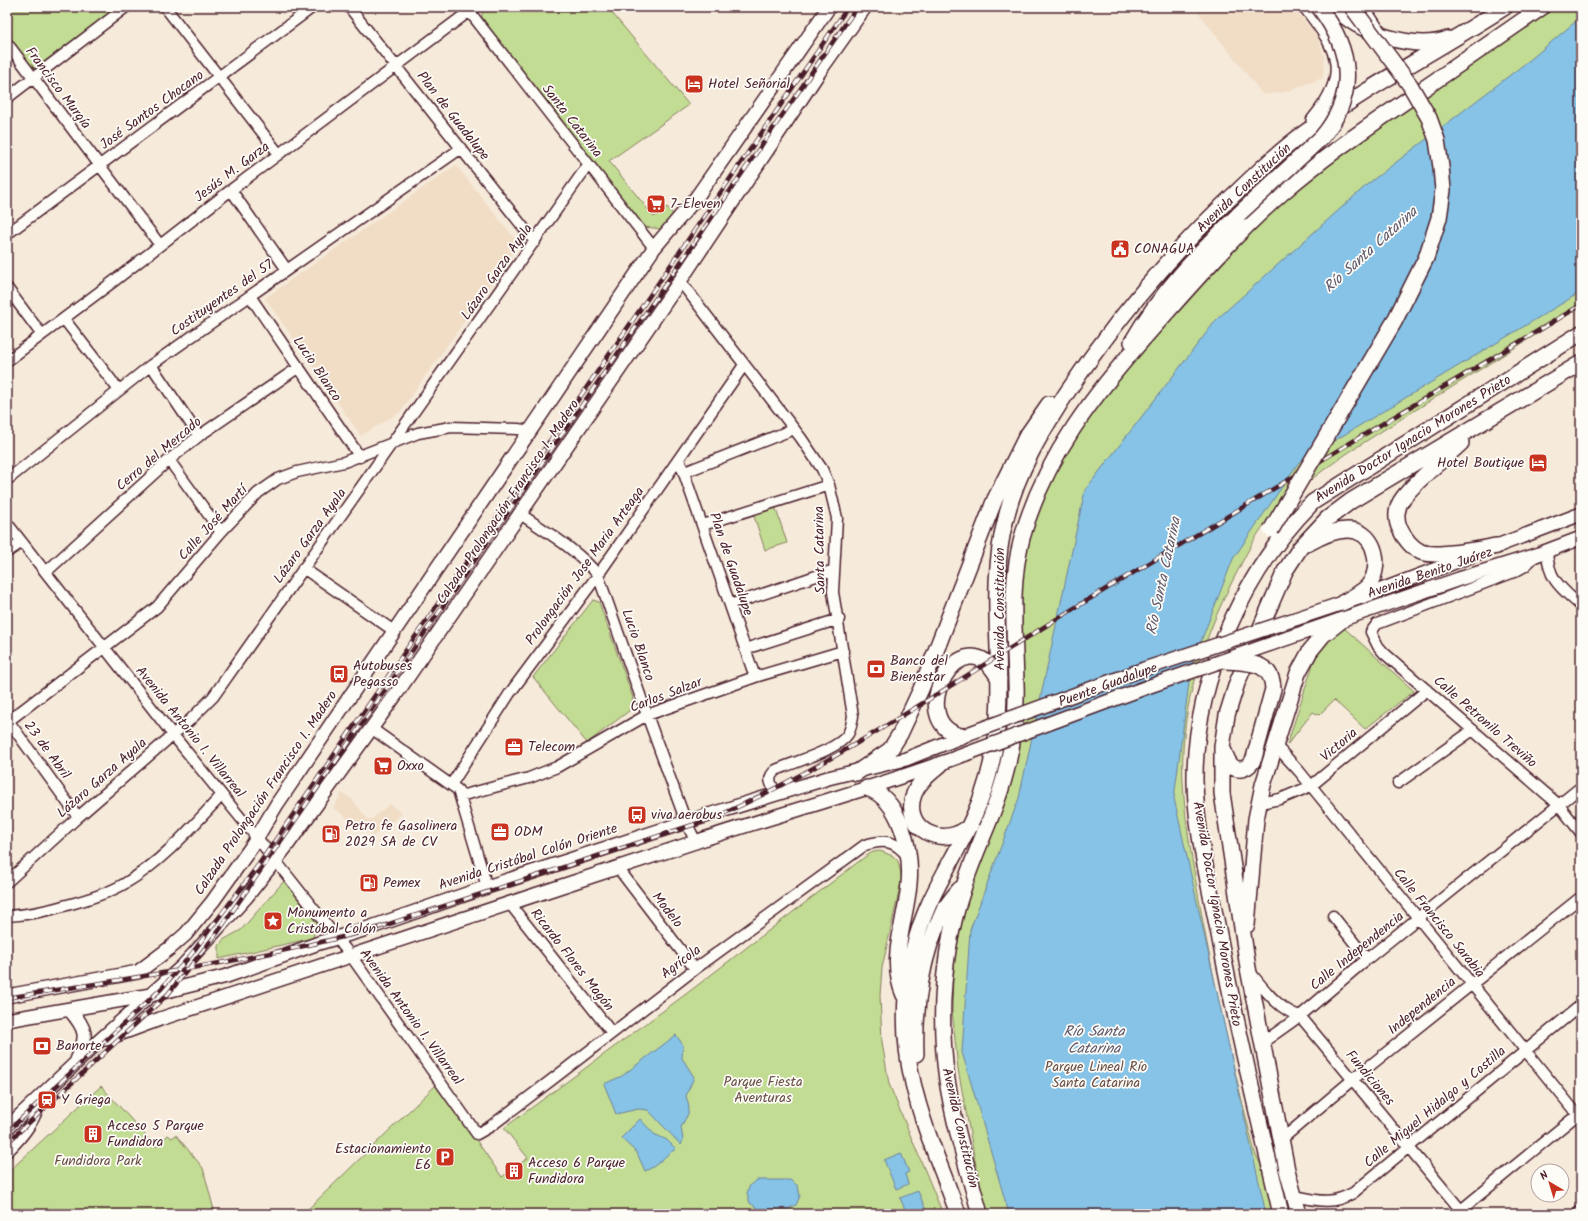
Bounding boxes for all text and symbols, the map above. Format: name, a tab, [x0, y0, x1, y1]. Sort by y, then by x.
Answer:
street label: Francisco Murgía	[20, 42, 96, 134]
street label: José Santos Chocano	[95, 65, 209, 155]
street label: Plan de Guadalupe	[411, 67, 495, 166]
hotel icon: Hotel Señorial	[683, 73, 705, 95]
place label: Hotel Señorial	[708, 73, 791, 95]
street label: Santa Catarina	[536, 80, 608, 162]
street label: Jesús M. Garza	[190, 136, 274, 208]
street label: Avenida Constitución	[1191, 138, 1297, 238]
supermarket icon: 7-Eleven	[645, 193, 667, 215]
place label: 7-Eleven	[670, 193, 720, 215]
water label: Río Santa Catarina	[1319, 200, 1424, 299]
street label: Lázaro Garza Ayala	[455, 219, 539, 325]
public building icon: CONAGUA	[1109, 238, 1131, 260]
place label: CONAGUA	[1134, 238, 1194, 260]
street label: Costituyentes del 57	[166, 254, 279, 342]
street label: Lucio Blanco	[287, 332, 347, 406]
street label: Avenida Doctor Ignacio Morones Prieto	[1310, 369, 1516, 509]
street label: Calzada Prolongación Francisco I. Madero	[431, 395, 585, 609]
street label: Cerro del Mercado	[111, 411, 207, 497]
place label: Hotel Boutique	[1437, 452, 1525, 474]
hotel icon: Hotel Boutique	[1527, 452, 1549, 474]
street label: Calle José Martí	[173, 478, 255, 566]
street label: Prolongación Jose Maria Arteaga	[520, 482, 650, 650]
street label: Lázaro Garza Ayala	[268, 484, 352, 588]
street label: Santa Catarina	[808, 506, 832, 594]
street label: Plan de Guadalupe	[703, 509, 759, 619]
water label: Río Santa Catarina	[1140, 514, 1188, 637]
street label: Avenida Benito Juárez	[1364, 541, 1496, 605]
street label: Avenida Constitución	[989, 547, 1011, 671]
street label: Lucio Blanco	[615, 606, 661, 684]
place label: Banco del Bienestar	[890, 650, 948, 688]
place label: Autobuses Pegasso	[353, 655, 412, 693]
street label: Puente Guadalupe	[1055, 657, 1161, 713]
bank icon: Banco del Bienestar	[865, 658, 887, 680]
street label: Avenida Antonio I. Villarreal	[130, 661, 251, 803]
bus stop icon: Autobuses Pegasso	[328, 663, 350, 685]
street label: Carlos Salzar	[627, 671, 707, 719]
street label: Calle Petronilo Treviño	[1428, 671, 1542, 773]
street label: Calzada Prolongación Francisco I. Madero	[189, 686, 343, 900]
street label: 23 de Abril	[18, 716, 76, 784]
street label: Victoria	[1315, 723, 1363, 767]
street label: Lázaro Garza Ayala	[52, 733, 152, 823]
office icon: Telecom	[503, 736, 525, 758]
place label: Telecom	[528, 736, 575, 758]
supermarket icon: Oxxo	[372, 755, 394, 777]
place label: Oxxo	[397, 755, 424, 777]
street label: Avenida Doctor Ignacio Morones Prieto	[1186, 800, 1248, 1028]
bus stop icon: viva aerobus	[626, 804, 648, 826]
place label: viva aerobus	[651, 804, 722, 826]
place label: Petro fe Gasolinera 2029 SA de CV	[345, 815, 457, 853]
street label: Avenida Cristóbal Colón Oriente	[436, 817, 621, 896]
office icon: ODM	[489, 821, 511, 843]
place label: ODM	[514, 821, 543, 843]
fuel station icon: Petro fe Gasolinera 2029 SA de CV	[320, 823, 342, 845]
street label: Calle Francisco Sarabia	[1388, 863, 1490, 983]
fuel station icon: Pemex	[358, 872, 380, 894]
place label: Pemex	[383, 872, 421, 894]
street label: Modelo	[646, 887, 688, 933]
place label: Monumento a Cristóbal Colón	[287, 902, 376, 940]
street label: Ricardo Flores Magón	[525, 904, 619, 1016]
street label: Calle Independencia	[1305, 906, 1409, 996]
place icon: Monumento a Cristóbal Colón	[262, 910, 284, 932]
street label: Agrícola	[656, 939, 706, 985]
street label: Avenida Antonio I. Villarreal	[354, 944, 468, 1090]
street label: Independencia	[1383, 972, 1461, 1040]
water label: Río Santa Catarina	[1064, 1020, 1125, 1061]
bank icon: Banorte	[31, 1035, 53, 1057]
place label: Banorte	[56, 1035, 102, 1057]
street label: Calle Miguel Hidalgo y Costilla	[1359, 1041, 1511, 1173]
street label: Fundiciones	[1340, 1045, 1400, 1111]
park label: Parque Lineal Río Santa Catarina	[1045, 1056, 1147, 1094]
street label: Avenida Constitución	[935, 1066, 985, 1190]
park label: Parque Fiesta Aventuras	[724, 1071, 803, 1109]
station icon: Y Griega	[36, 1089, 58, 1111]
place label: Y Griega	[61, 1089, 111, 1111]
place label: Acceso 5 Parque Fundidora	[107, 1115, 204, 1153]
building icon: Acceso 5 Parque Fundidora	[82, 1123, 104, 1145]
place label: Estacionamiento E6	[335, 1138, 431, 1176]
parking icon: Estacionamiento E6	[434, 1146, 456, 1168]
park label: Fundidora Park	[54, 1150, 142, 1172]
place label: Acceso 6 Parque Fundidora	[528, 1152, 626, 1190]
building icon: Acceso 6 Parque Fundidora	[503, 1160, 525, 1182]
north arrow	[1530, 1163, 1570, 1203]
text: N	[1536, 1167, 1553, 1185]

